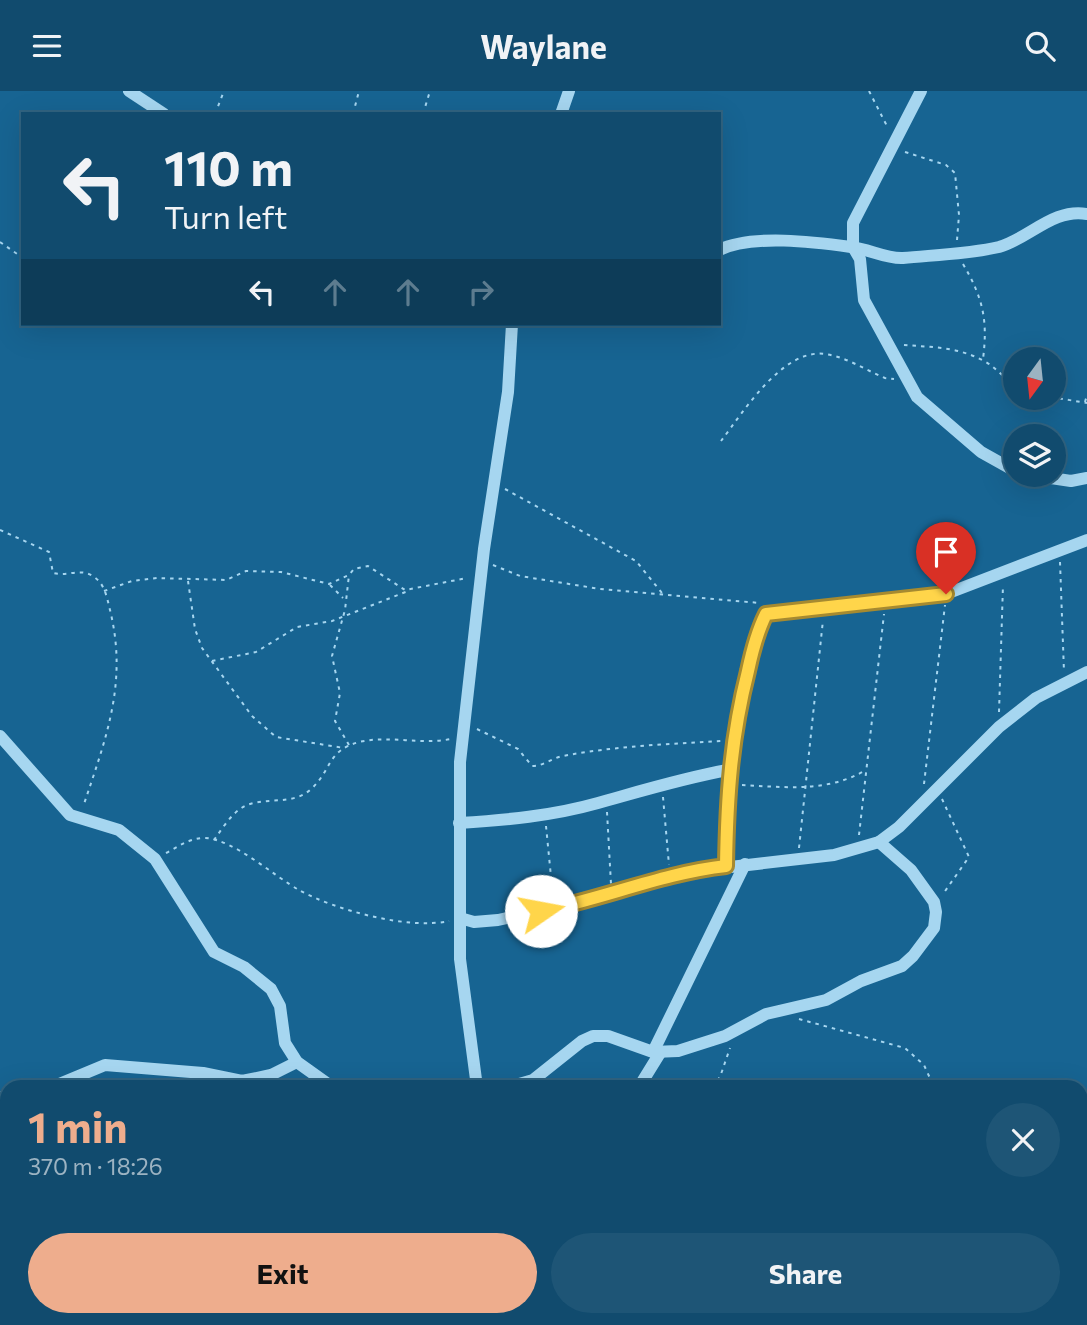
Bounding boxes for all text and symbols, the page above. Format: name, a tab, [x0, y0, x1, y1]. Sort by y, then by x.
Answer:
text: Waylane	[480, 26, 607, 66]
icon: menu	[28, 27, 66, 65]
icon: search	[1021, 27, 1059, 65]
text: 110 m	[164, 136, 293, 196]
icon: left	[49, 140, 140, 231]
text: Turn left	[164, 196, 288, 236]
icon: left	[243, 273, 281, 311]
icon: ahead	[316, 273, 354, 311]
icon: ahead	[389, 273, 427, 311]
icon: right	[462, 273, 500, 311]
north arrow	[1003, 347, 1066, 409]
map controls	[1003, 347, 1066, 487]
button: layers	[1003, 424, 1066, 487]
pin	[916, 522, 976, 594]
icon: arrive	[927, 533, 965, 571]
position arrow	[504, 874, 578, 948]
text: 1 min	[28, 1100, 128, 1152]
button: close	[986, 1103, 1060, 1177]
text: 370 m · 18:26	[28, 1152, 163, 1180]
button: Exit	[28, 1233, 537, 1313]
button: Share	[551, 1233, 1060, 1313]

